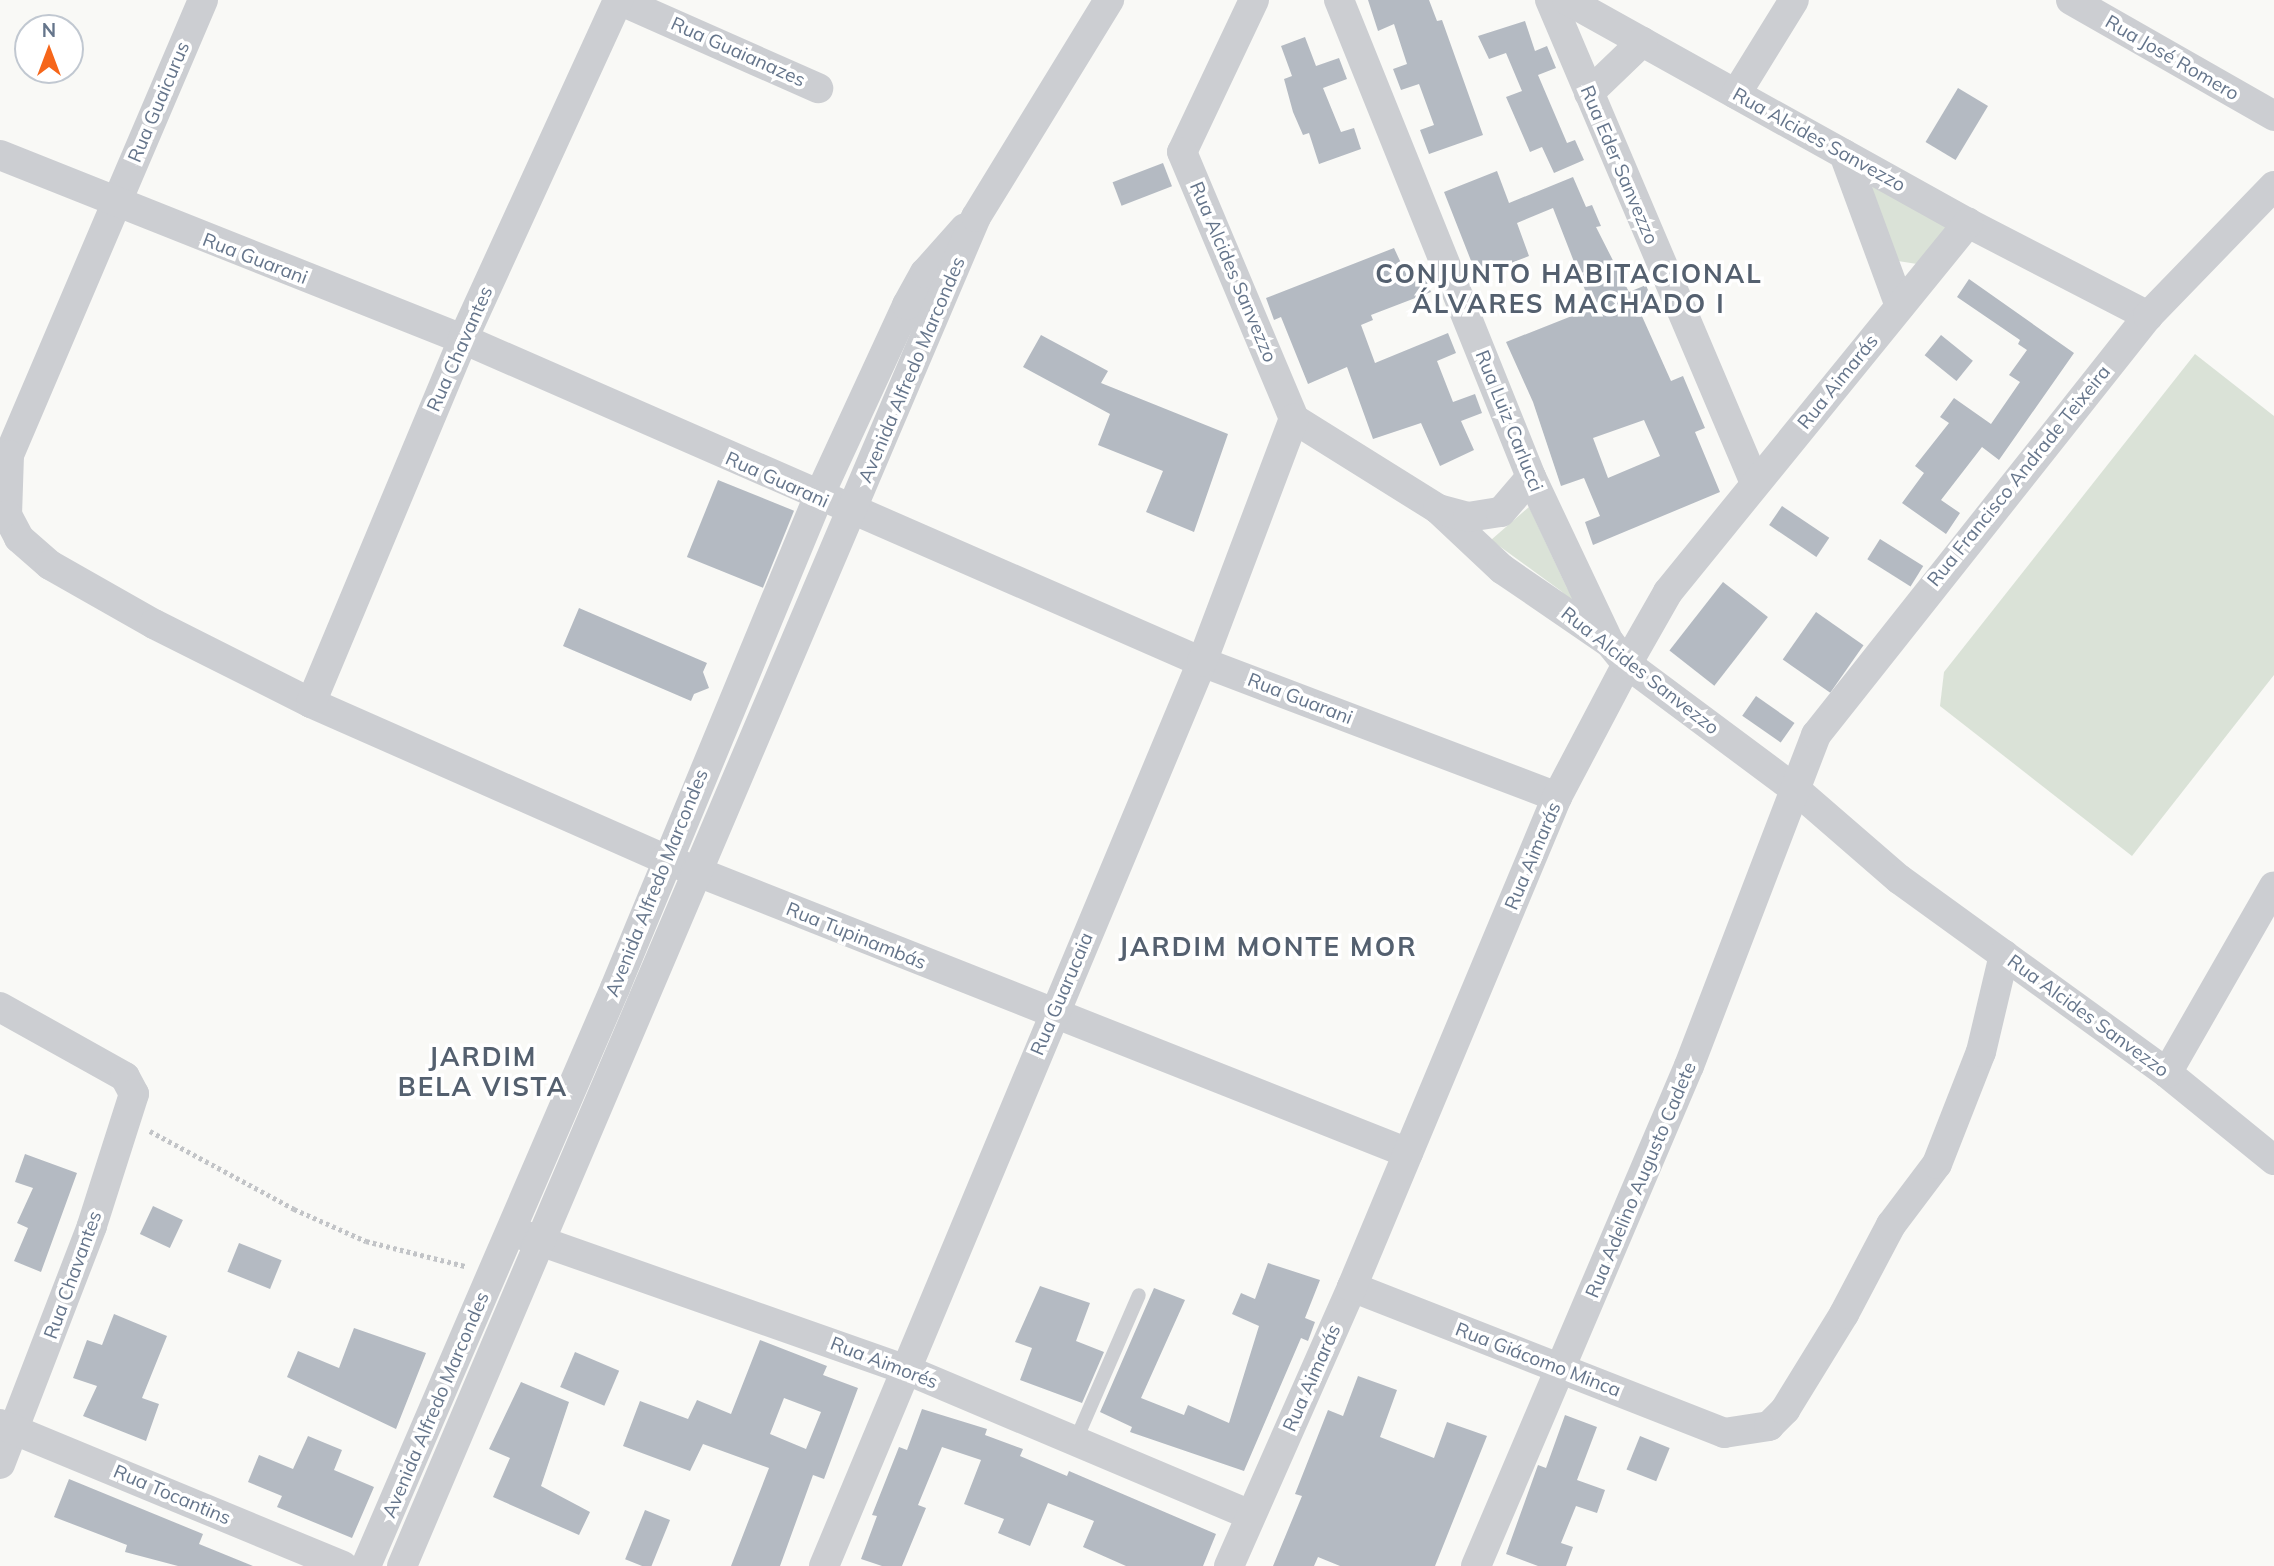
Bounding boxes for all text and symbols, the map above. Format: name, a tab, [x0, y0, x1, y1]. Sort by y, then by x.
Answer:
street label: Rua José Romero	[2101, 10, 2243, 106]
street label: Rua Guaianazes	[667, 12, 809, 92]
north arrow	[14, 14, 84, 84]
text: N	[42, 18, 56, 42]
street label: Rua Guaicurus	[123, 38, 195, 166]
street label: Rua Eder Sanvezzo	[1575, 82, 1663, 248]
street label: Rua Alcides Sanvezzo	[1729, 83, 1909, 197]
street label: Rua Alcides Sanvezzo	[1185, 178, 1281, 366]
street label: Rua Guarani	[199, 229, 311, 289]
street label: Avenida Alfredo Marcondes	[854, 254, 970, 486]
district label: CONJUNTO HABITACIONAL ÁLVARES MACHADO I	[1378, 258, 1760, 320]
street label: Rua Chavantes	[422, 283, 498, 415]
street label: Rua Aimarás	[1793, 330, 1883, 434]
street label: Rua Luiz Carlucci	[1470, 347, 1548, 495]
street label: Rua Francisco Andrade Teixeira	[1923, 361, 2115, 591]
street label: Rua Guarani	[722, 447, 832, 513]
street label: Rua Alcides Sanvezzo	[1557, 602, 1723, 740]
street label: Rua Guarani	[1244, 669, 1356, 729]
street label: Avenida Alfredo Marcondes	[601, 766, 713, 1000]
street label: Rua Aimarás	[1500, 799, 1566, 913]
street label: Rua Tupinambás	[783, 898, 929, 974]
street label: Rua Guarucaia	[1026, 929, 1098, 1059]
district label: JARDIM MONTE MOR	[1121, 931, 1415, 963]
street label: Rua Alcides Sanvezzo	[2003, 950, 2173, 1082]
district label: JARDIM BELA VISTA	[399, 1041, 567, 1102]
street label: Rua Adelino Augusto Cadete	[1581, 1059, 1701, 1301]
street label: Rua Chavantes	[39, 1208, 107, 1342]
street label: Avenida Alfredo Marcondes	[378, 1289, 494, 1521]
street label: Rua Giácomo Minca	[1452, 1318, 1624, 1402]
street label: Rua Aimarás	[1278, 1321, 1346, 1435]
street label: Rua Aimorés	[827, 1332, 941, 1394]
street label: Rua Tocantins	[110, 1460, 234, 1530]

